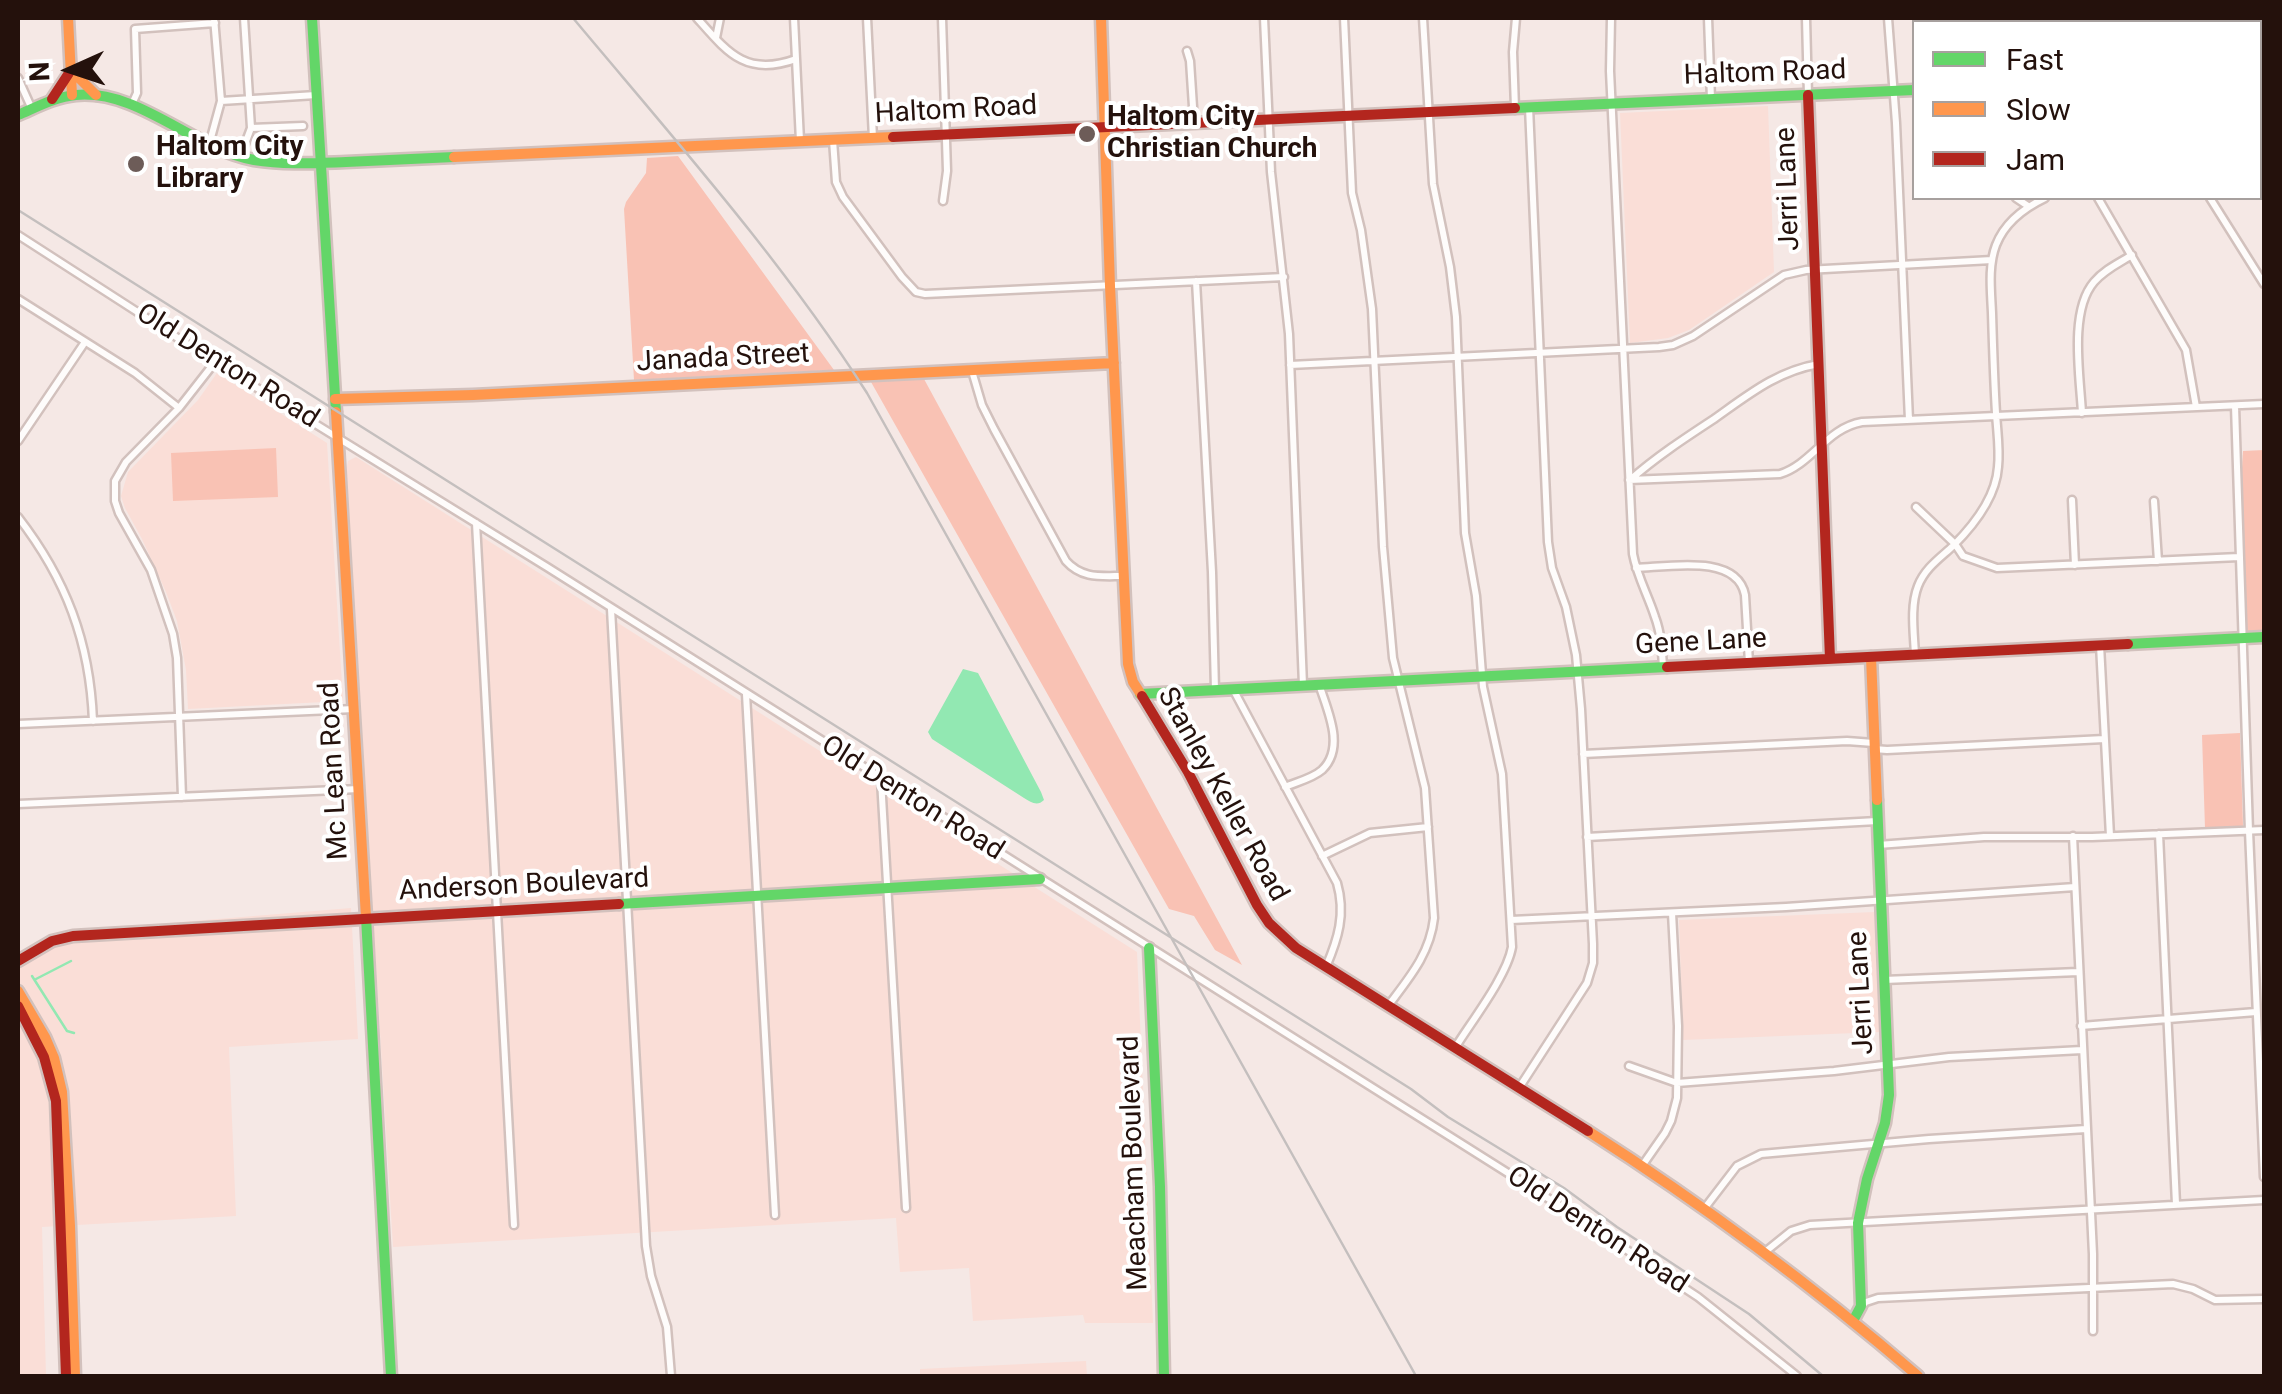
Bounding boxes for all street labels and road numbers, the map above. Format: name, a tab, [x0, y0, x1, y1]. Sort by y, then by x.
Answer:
street label: Haltom Road	[1683, 54, 1847, 94]
street label: Haltom Road	[874, 90, 1038, 132]
street label: Jerri Lane	[1770, 127, 1808, 251]
street label: Old Denton Road	[129, 297, 325, 437]
street label: Janada Street	[636, 338, 810, 380]
street label: Gene Lane	[1634, 623, 1768, 663]
street label: Mc Lean Road	[314, 681, 356, 861]
street label: Stanley Keller Road	[1149, 682, 1295, 908]
street label: Old Denton Road	[814, 729, 1010, 869]
street label: Anderson Boulevard	[398, 863, 650, 909]
street label: Jerri Lane	[1842, 930, 1882, 1056]
street label: Meacham Boulevard	[1114, 1035, 1156, 1291]
street label: Old Denton Road	[1500, 1160, 1694, 1302]

